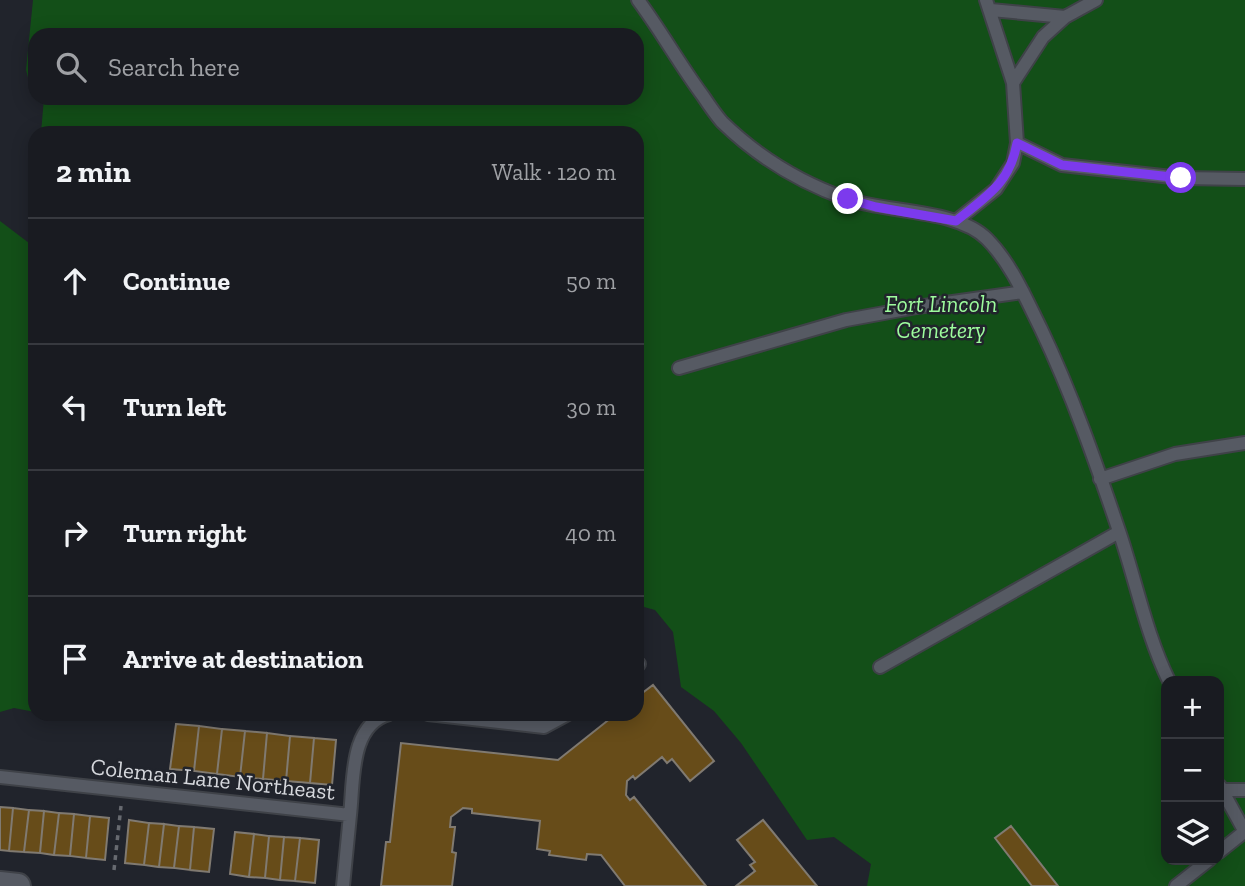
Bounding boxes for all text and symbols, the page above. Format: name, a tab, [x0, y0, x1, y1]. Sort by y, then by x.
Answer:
search box	[28, 28, 644, 105]
icon: search	[52, 48, 90, 86]
text: Search here	[108, 51, 240, 83]
text: 2 min	[56, 154, 131, 190]
text: Walk · 120 m	[492, 158, 616, 186]
route start	[1165, 162, 1196, 193]
route end	[832, 183, 863, 214]
icon: ahead	[56, 262, 94, 300]
text: Continue	[123, 265, 230, 297]
text: 50 m	[566, 267, 616, 295]
park label: Fort Lincoln Cemetery	[885, 290, 997, 344]
icon: left	[56, 388, 94, 426]
text: Turn left	[123, 391, 226, 423]
text: 30 m	[566, 393, 616, 421]
icon: right	[56, 514, 94, 552]
text: Turn right	[123, 517, 246, 549]
text: 40 m	[565, 519, 616, 547]
icon: arrive	[56, 640, 94, 678]
text: Arrive at destination	[123, 643, 363, 675]
map controls	[1161, 676, 1224, 865]
button: +	[1161, 676, 1224, 739]
button: −	[1161, 739, 1224, 802]
street label: Coleman Lane Northeast	[89, 752, 337, 806]
button: layers	[1161, 802, 1224, 865]

